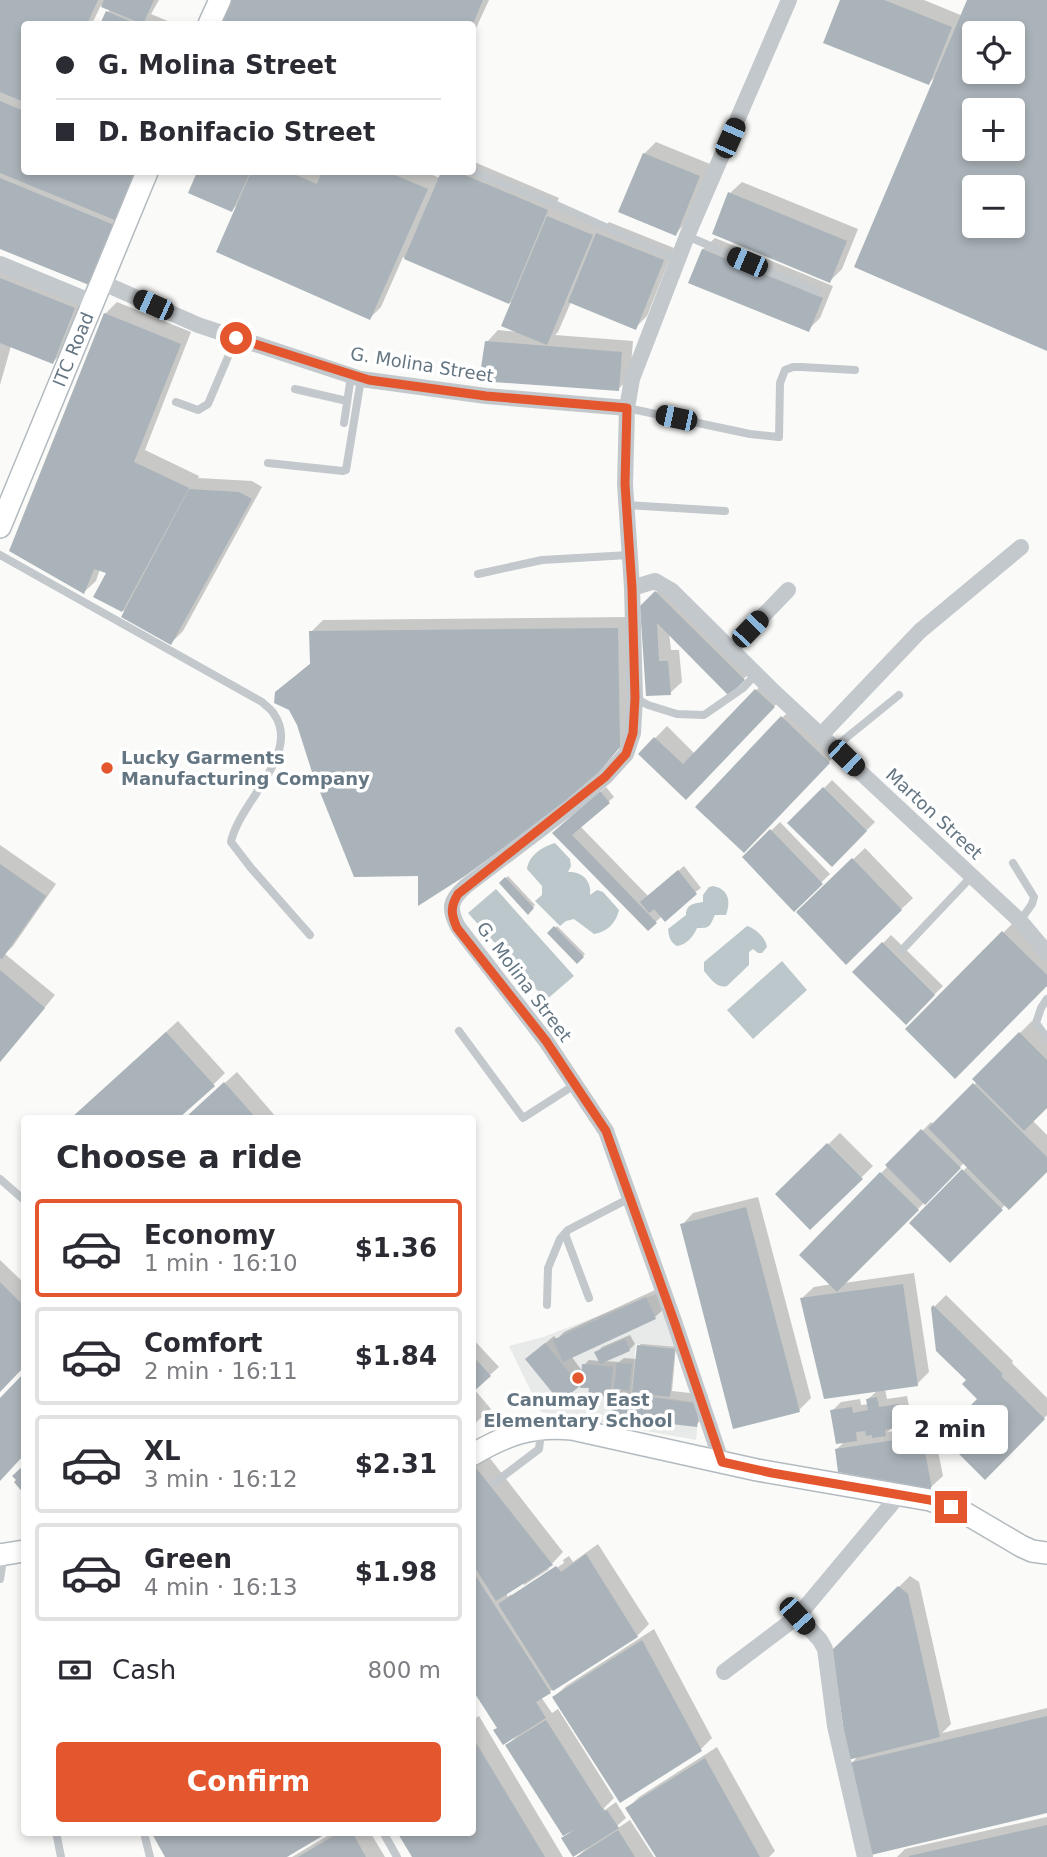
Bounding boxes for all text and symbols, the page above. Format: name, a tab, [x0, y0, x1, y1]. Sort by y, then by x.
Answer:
map controls	[962, 21, 1025, 238]
button: locate	[962, 21, 1025, 84]
text: G. Molina Street	[98, 50, 337, 80]
button: +	[962, 98, 1025, 161]
car	[712, 115, 749, 161]
text: D. Bonifacio Street	[98, 117, 375, 147]
button: −	[962, 175, 1025, 238]
car	[724, 244, 771, 280]
car	[130, 287, 177, 323]
street label: ITC Road	[48, 309, 98, 390]
route start	[220, 322, 252, 354]
street label: G. Molina Street	[349, 343, 495, 386]
car	[654, 403, 699, 433]
car	[728, 607, 773, 651]
car	[824, 736, 869, 780]
place label: Lucky Garments Manufacturing Company	[121, 747, 370, 789]
marker: Lucky Garments Manufacturing Company	[99, 760, 115, 776]
street label: Marton Street	[882, 764, 987, 864]
street label: G. Molina Street	[472, 918, 576, 1046]
text: Choose a ride	[56, 1138, 302, 1176]
icon: car	[60, 1217, 123, 1280]
text: Economy	[144, 1220, 275, 1250]
text: $1.36	[355, 1233, 437, 1263]
text: 1 min · 16:10	[144, 1250, 298, 1276]
icon: car	[60, 1325, 123, 1388]
text: Comfort	[144, 1328, 262, 1358]
text: $1.84	[355, 1341, 437, 1371]
text: 2 min · 16:11	[144, 1358, 298, 1384]
marker: Canumay East Elementary School	[570, 1370, 586, 1386]
place label: Canumay East Elementary School	[483, 1389, 673, 1431]
callout: 2 min	[893, 1406, 1009, 1454]
text: 2 min	[914, 1416, 986, 1442]
icon: car	[60, 1433, 123, 1496]
text: XL	[144, 1436, 181, 1466]
text: $2.31	[355, 1449, 437, 1479]
text: 3 min · 16:12	[144, 1466, 298, 1492]
route end	[935, 1491, 967, 1523]
icon: car	[60, 1541, 123, 1604]
text: Green	[144, 1544, 232, 1574]
text: $1.98	[355, 1557, 437, 1587]
text: 4 min · 16:13	[144, 1574, 298, 1600]
car	[776, 1593, 819, 1639]
icon: cash	[56, 1651, 94, 1689]
text: Cash	[112, 1655, 176, 1685]
text: 800 m	[367, 1657, 441, 1683]
button: Confirm	[56, 1742, 441, 1822]

